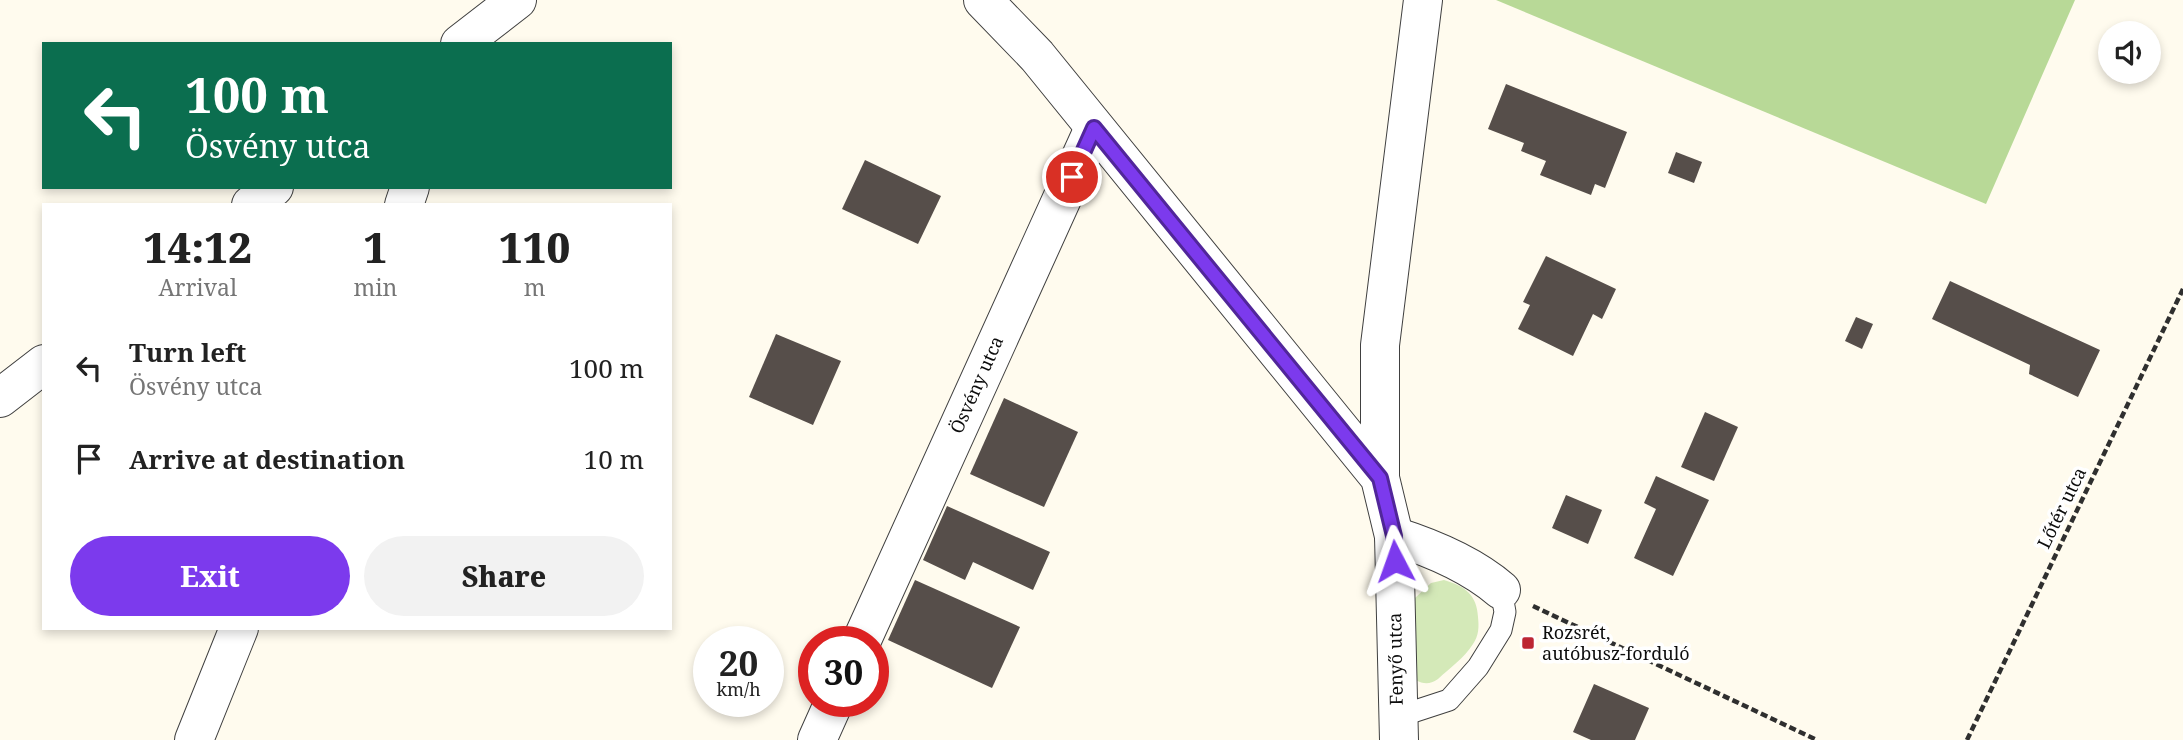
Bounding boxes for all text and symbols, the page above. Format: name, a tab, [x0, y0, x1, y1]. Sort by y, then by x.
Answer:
map controls	[2098, 21, 2161, 84]
button: sound	[2098, 21, 2161, 84]
text: 100 m	[185, 61, 329, 127]
icon: left	[70, 70, 161, 161]
text: Ösvény utca	[185, 124, 371, 167]
pin	[1042, 147, 1102, 207]
icon: arrive	[1053, 158, 1091, 196]
text: 14:12	[144, 218, 252, 275]
text: 1	[364, 218, 387, 275]
text: 110	[499, 218, 570, 275]
text: Arrival	[158, 271, 237, 303]
text: min	[353, 271, 397, 303]
text: m	[524, 271, 546, 303]
street label: Ösvény utca	[944, 332, 1008, 437]
text: Turn left	[129, 334, 246, 370]
icon: left	[70, 349, 108, 387]
text: 100 m	[569, 350, 644, 386]
text: Ösvény utca	[129, 370, 262, 402]
icon: arrive	[70, 440, 108, 478]
text: Arrive at destination	[129, 441, 405, 477]
text: 10 m	[584, 441, 644, 477]
street label: Lőtér utca	[2031, 463, 2091, 552]
position arrow	[1358, 524, 1432, 598]
button: Exit	[70, 536, 350, 616]
button: Share	[364, 536, 644, 616]
street label: Fenyő utca	[1382, 612, 1408, 706]
place label: Rozsrét, autóbusz-forduló	[1542, 620, 1690, 665]
speed limit sign: 30	[798, 626, 889, 717]
marker: Rozsrét, autóbusz-forduló	[1520, 635, 1536, 651]
text: 20	[719, 639, 758, 686]
text: km/h	[716, 677, 761, 701]

